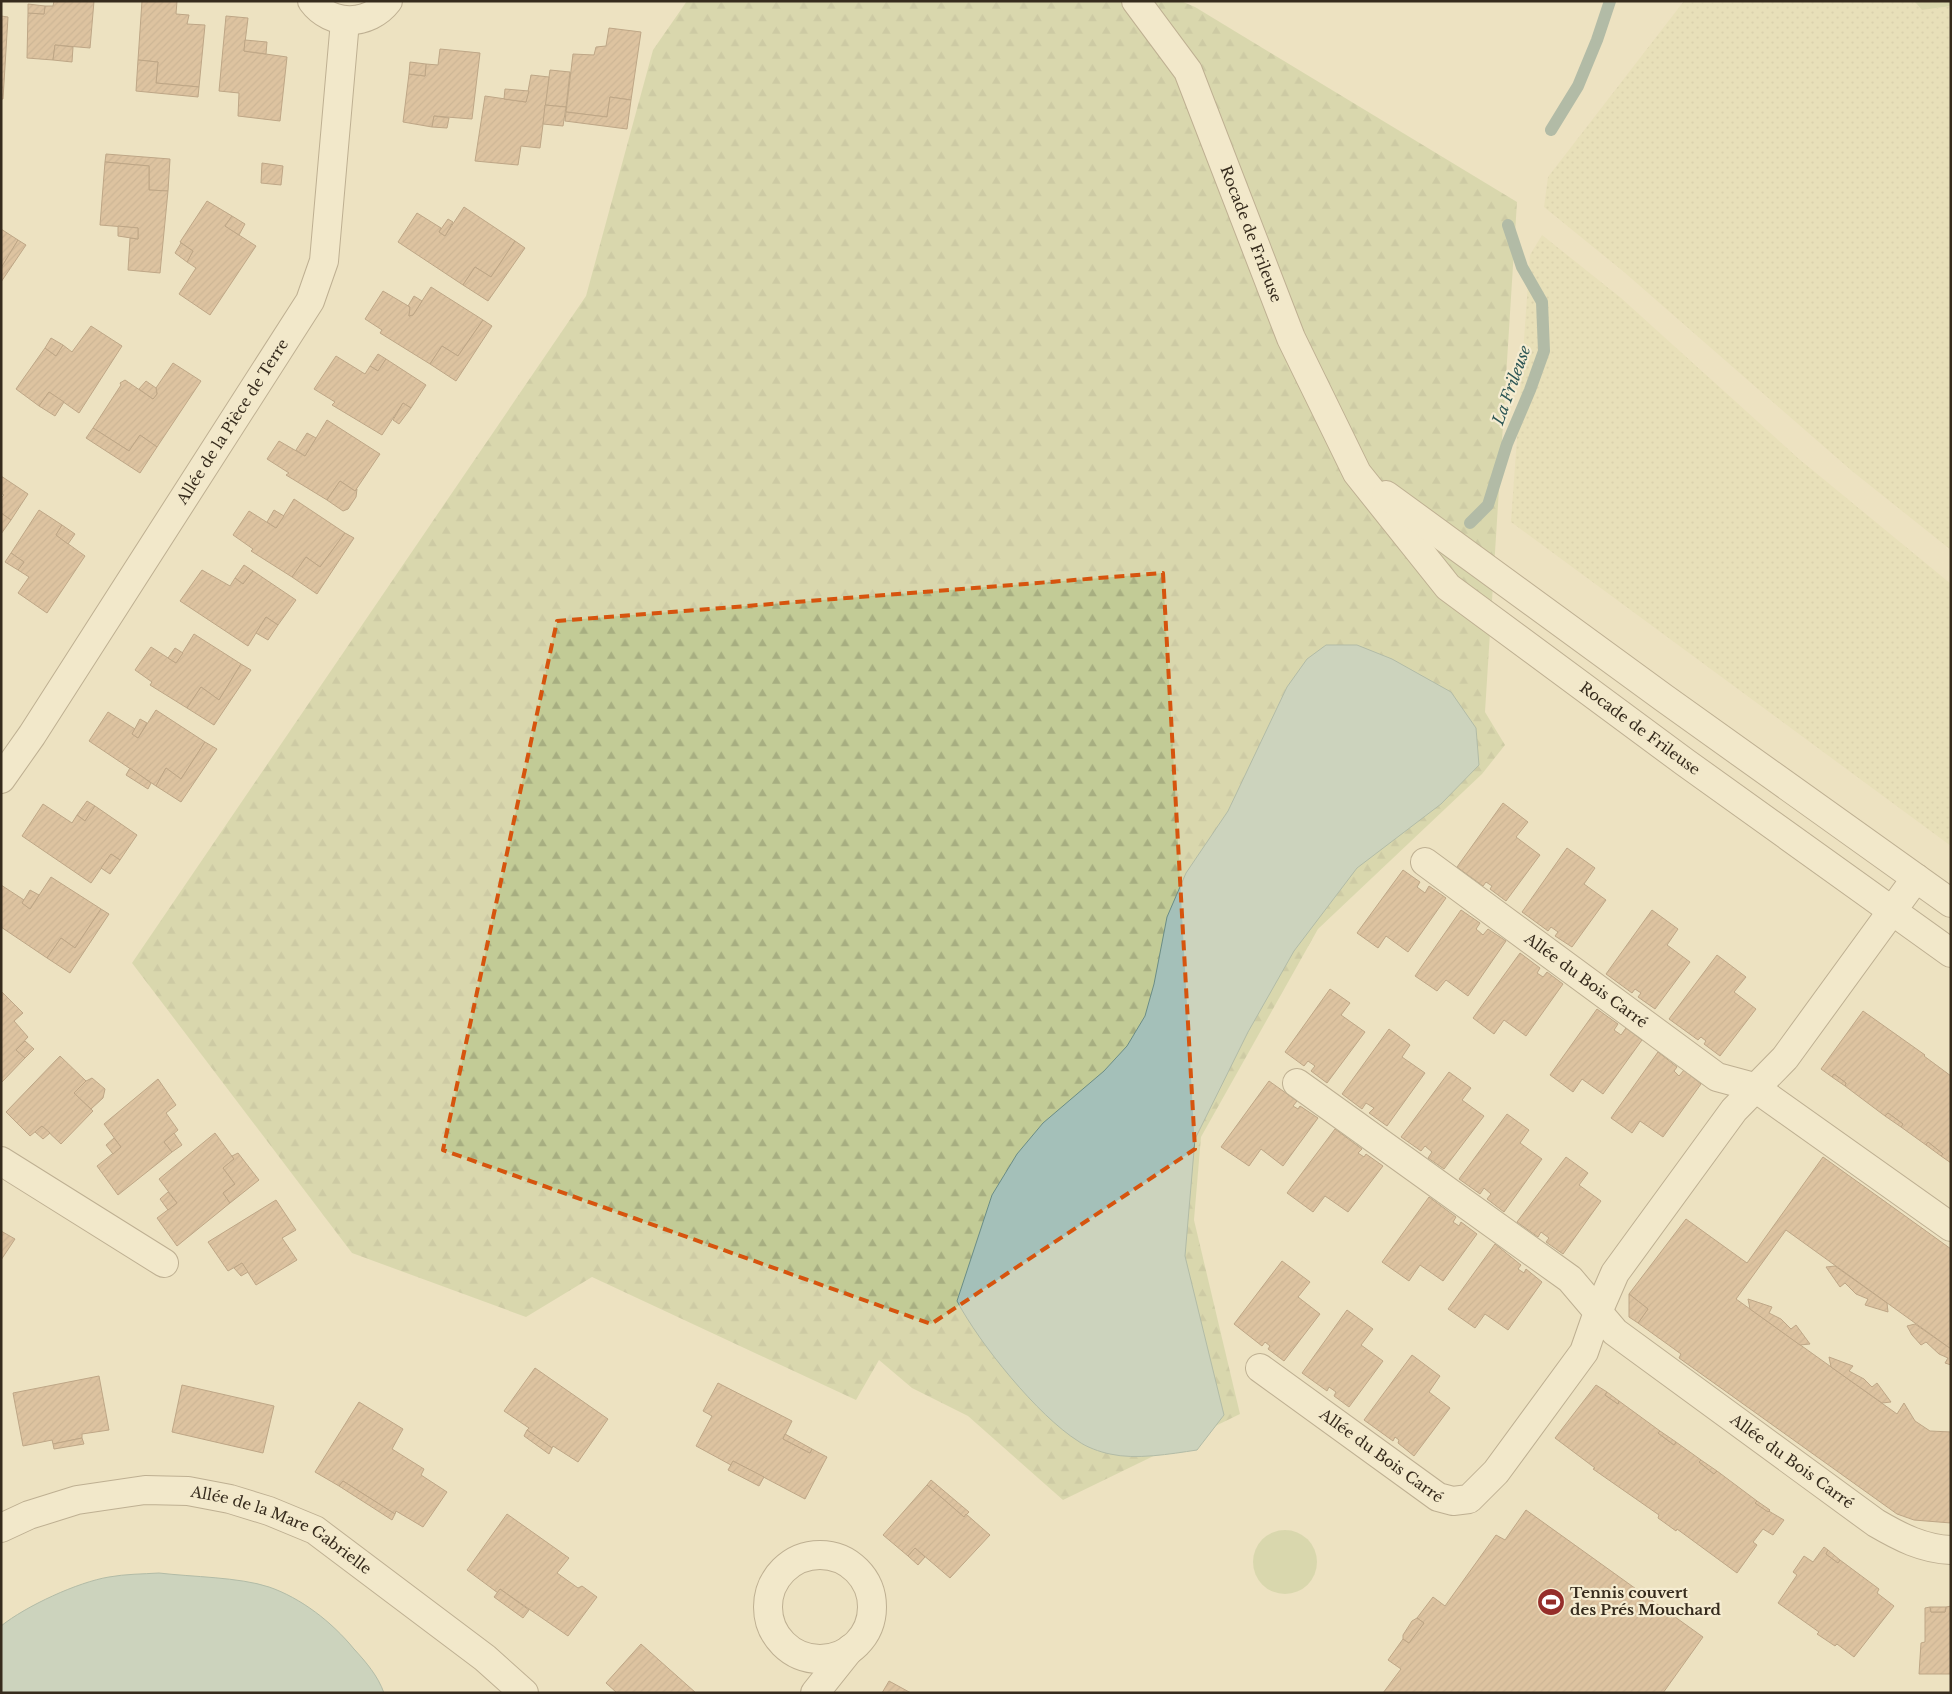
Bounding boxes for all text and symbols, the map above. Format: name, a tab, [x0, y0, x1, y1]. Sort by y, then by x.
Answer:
street label: Rocade de Frileuse	[1216, 163, 1286, 305]
street label: Allée de la Pièce de Terre	[172, 335, 292, 508]
water label: La Frileuse	[1487, 342, 1535, 428]
street label: Rocade de Frileuse	[1576, 678, 1704, 779]
street label: Allée du Bois Carré	[1520, 928, 1652, 1032]
street label: Allée du Bois Carré	[1315, 1404, 1447, 1507]
street label: Allée du Bois Carré	[1726, 1409, 1858, 1513]
street label: Allée de la Mare Gabrielle	[188, 1482, 375, 1578]
place label: Tennis couvert des Prés Mouchard	[1570, 1583, 1722, 1619]
sports icon: Tennis couvert des Prés Mouchard	[1536, 1587, 1566, 1617]

